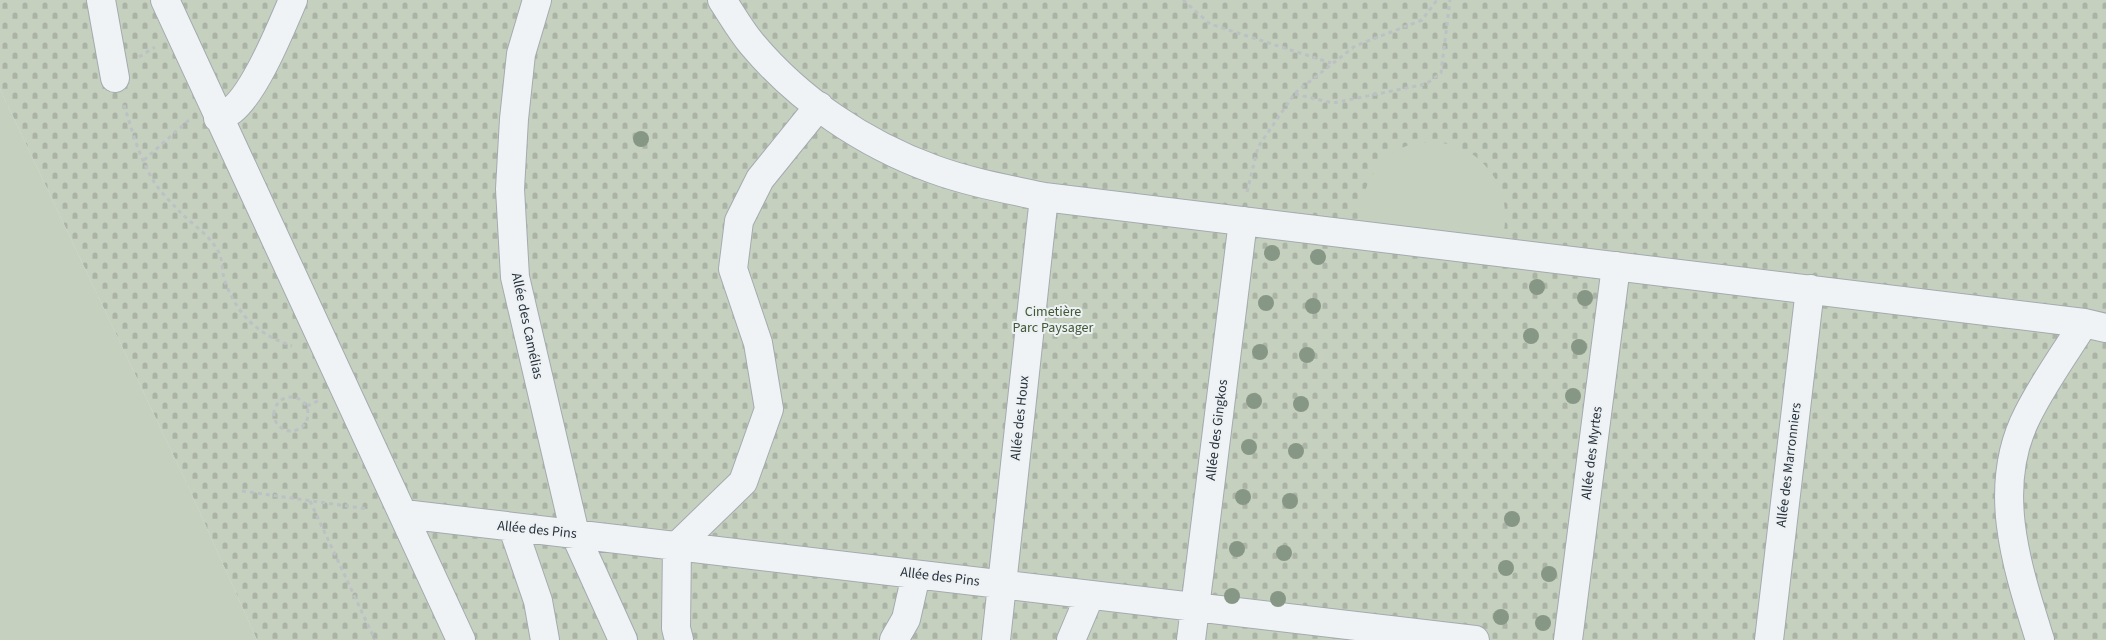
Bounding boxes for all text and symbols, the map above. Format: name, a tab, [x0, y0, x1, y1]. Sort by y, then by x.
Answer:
street label: Allée des Camélias	[506, 271, 548, 381]
park label: Cimetière Parc Paysager	[1013, 302, 1094, 338]
street label: Allée des Houx	[1006, 374, 1034, 462]
street label: Allée des Gingkos	[1201, 378, 1233, 482]
street label: Allée des Marronniers	[1771, 401, 1807, 529]
street label: Allée des Myrtes	[1576, 405, 1608, 501]
street label: Allée des Pins	[496, 516, 578, 544]
street label: Allée des Pins	[899, 562, 981, 592]

